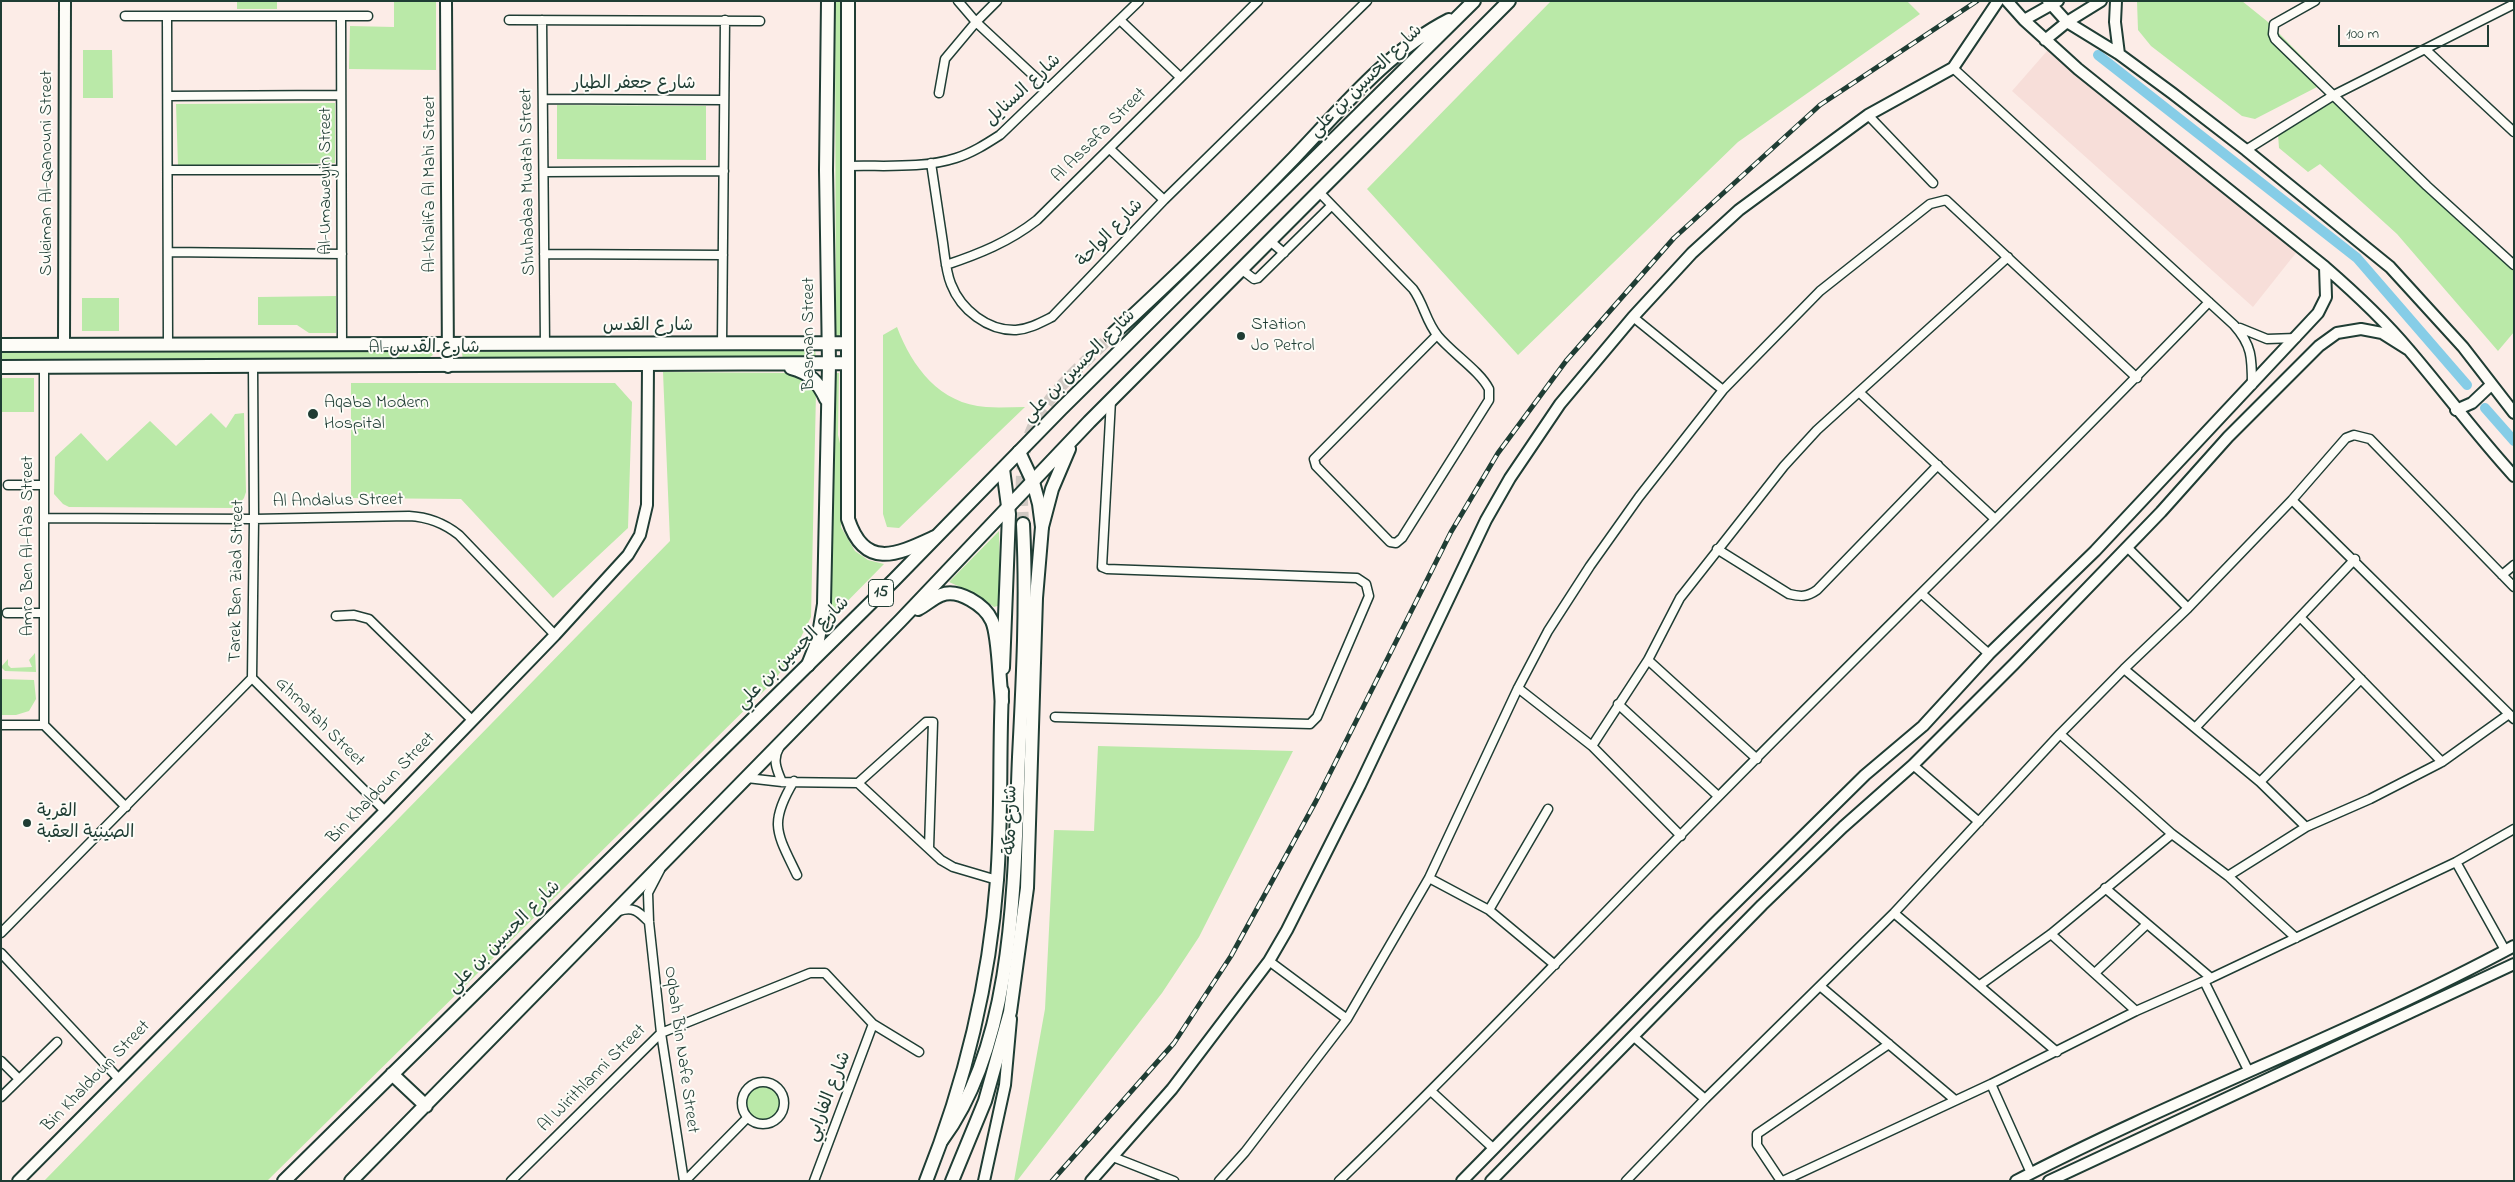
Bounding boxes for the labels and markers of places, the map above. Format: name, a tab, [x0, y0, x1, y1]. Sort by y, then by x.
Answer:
place label: Station Jo Petrol	[1251, 315, 1315, 358]
marker: Station Jo Petrol	[1235, 330, 1247, 342]
place label: Aqaba Modern Hospital	[324, 393, 429, 436]
marker: Aqaba Modern Hospital	[306, 407, 320, 421]
place label: القرية الصينية العقبة	[37, 802, 134, 844]
marker: القرية الصينية العقبة	[21, 817, 33, 829]

